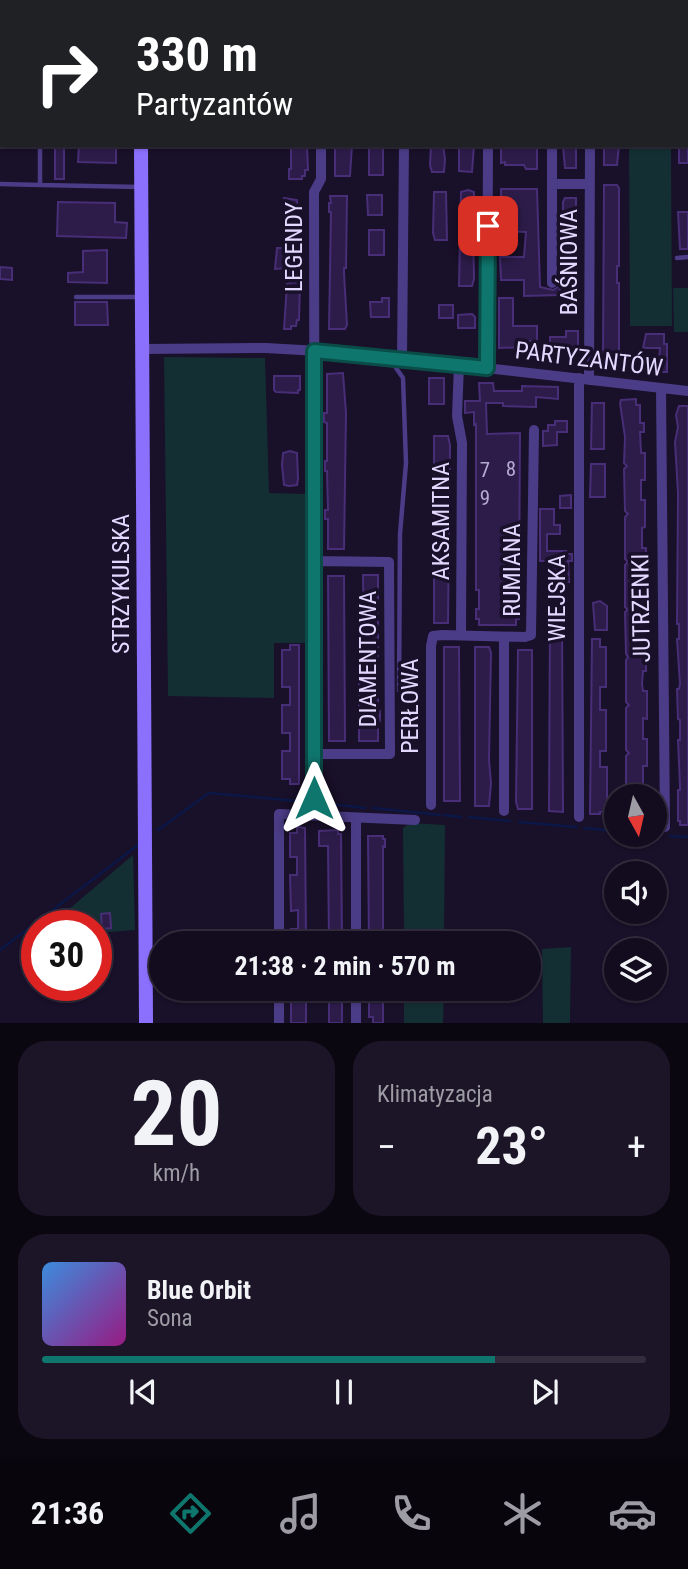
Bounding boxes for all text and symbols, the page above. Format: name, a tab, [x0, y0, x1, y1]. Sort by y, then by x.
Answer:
text: 330 m	[136, 26, 258, 83]
icon: right	[21, 28, 112, 119]
text: Partyzantów	[136, 85, 293, 123]
pin	[458, 196, 518, 256]
street label: LEGENDY	[280, 202, 308, 292]
icon: arrive	[469, 207, 507, 245]
street label: BAŚNIOWA	[555, 209, 583, 315]
street label: PARTYZANTÓW	[514, 336, 664, 382]
house number: 8	[506, 457, 516, 481]
house number: 7	[480, 458, 490, 482]
street label: AKSAMITNA	[427, 462, 455, 580]
house number: 9	[480, 486, 490, 510]
street label: STRZYKULSKA	[107, 514, 135, 654]
street label: RUMIANA	[498, 523, 526, 617]
street label: JUTRZENKI	[626, 553, 656, 663]
street label: WIEJSKA	[543, 554, 571, 642]
street label: DIAMENTOWA	[354, 591, 382, 727]
street label: PERŁOWA	[396, 658, 424, 754]
position arrow	[277, 761, 351, 835]
north arrow	[604, 784, 667, 847]
map controls	[604, 784, 667, 1001]
button: sound	[604, 861, 667, 924]
speed limit sign: 30	[21, 910, 112, 1001]
button: layers	[604, 938, 667, 1001]
text: 21:38 · 2 min · 570 m	[235, 951, 455, 981]
text: 20	[131, 1061, 222, 1167]
text: Klimatyzacja	[377, 1081, 493, 1108]
text: 23°	[475, 1116, 548, 1177]
text: −	[377, 1125, 396, 1169]
text: +	[627, 1125, 646, 1169]
text: km/h	[153, 1160, 200, 1187]
text: Blue Orbit	[147, 1275, 251, 1305]
text: Sona	[147, 1305, 193, 1332]
icon: previous	[124, 1373, 162, 1411]
icon: pause	[325, 1373, 363, 1411]
icon: next	[526, 1373, 564, 1411]
icon: directions	[166, 1489, 215, 1538]
icon: music	[276, 1489, 325, 1538]
icon: phone	[387, 1489, 436, 1538]
icon: climate	[498, 1489, 547, 1538]
icon: car	[608, 1489, 657, 1538]
text: 21:36	[31, 1494, 104, 1532]

